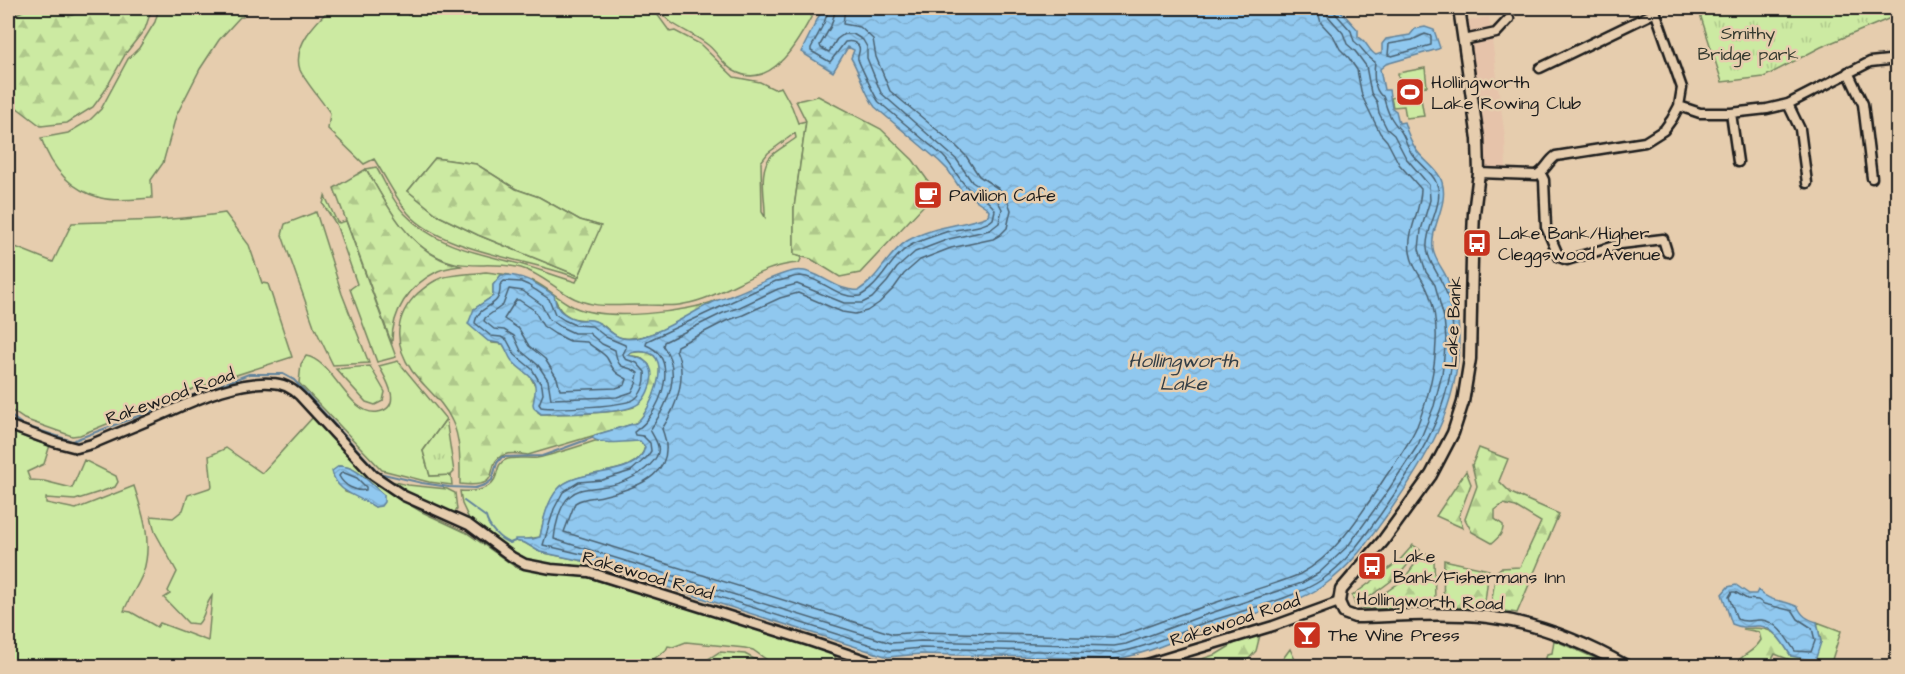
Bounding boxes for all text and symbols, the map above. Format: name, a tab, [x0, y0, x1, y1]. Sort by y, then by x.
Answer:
park label: Smithy Bridge park	[1697, 21, 1799, 68]
place label: Hollingworth Lake Rowing Club	[1431, 70, 1581, 117]
sports icon: Hollingworth Lake Rowing Club	[1394, 76, 1426, 108]
cafe icon: Pavilion Cafe	[912, 179, 944, 211]
place label: Pavilion Cafe	[949, 183, 1056, 208]
place label: Lake Bank/Higher Cleggswood Avenue	[1498, 221, 1661, 268]
bus stop icon: Lake Bank/Higher Cleggswood Avenue	[1461, 227, 1493, 259]
street label: Lake Bank	[1439, 276, 1468, 368]
water label: Hollingworth Lake	[1128, 347, 1239, 398]
street label: Rakewood Road	[102, 362, 238, 431]
place label: Lake Bank/Fishermans Inn	[1393, 544, 1565, 590]
street label: Rakewood Road	[579, 545, 716, 606]
bus stop icon: Lake Bank/Fishermans Inn	[1356, 550, 1388, 582]
street label: Hollingworth Road	[1356, 586, 1504, 618]
street label: Rakewood Road	[1167, 588, 1303, 653]
bar icon: The Wine Press	[1291, 619, 1323, 651]
place label: The Wine Press	[1328, 623, 1460, 648]

